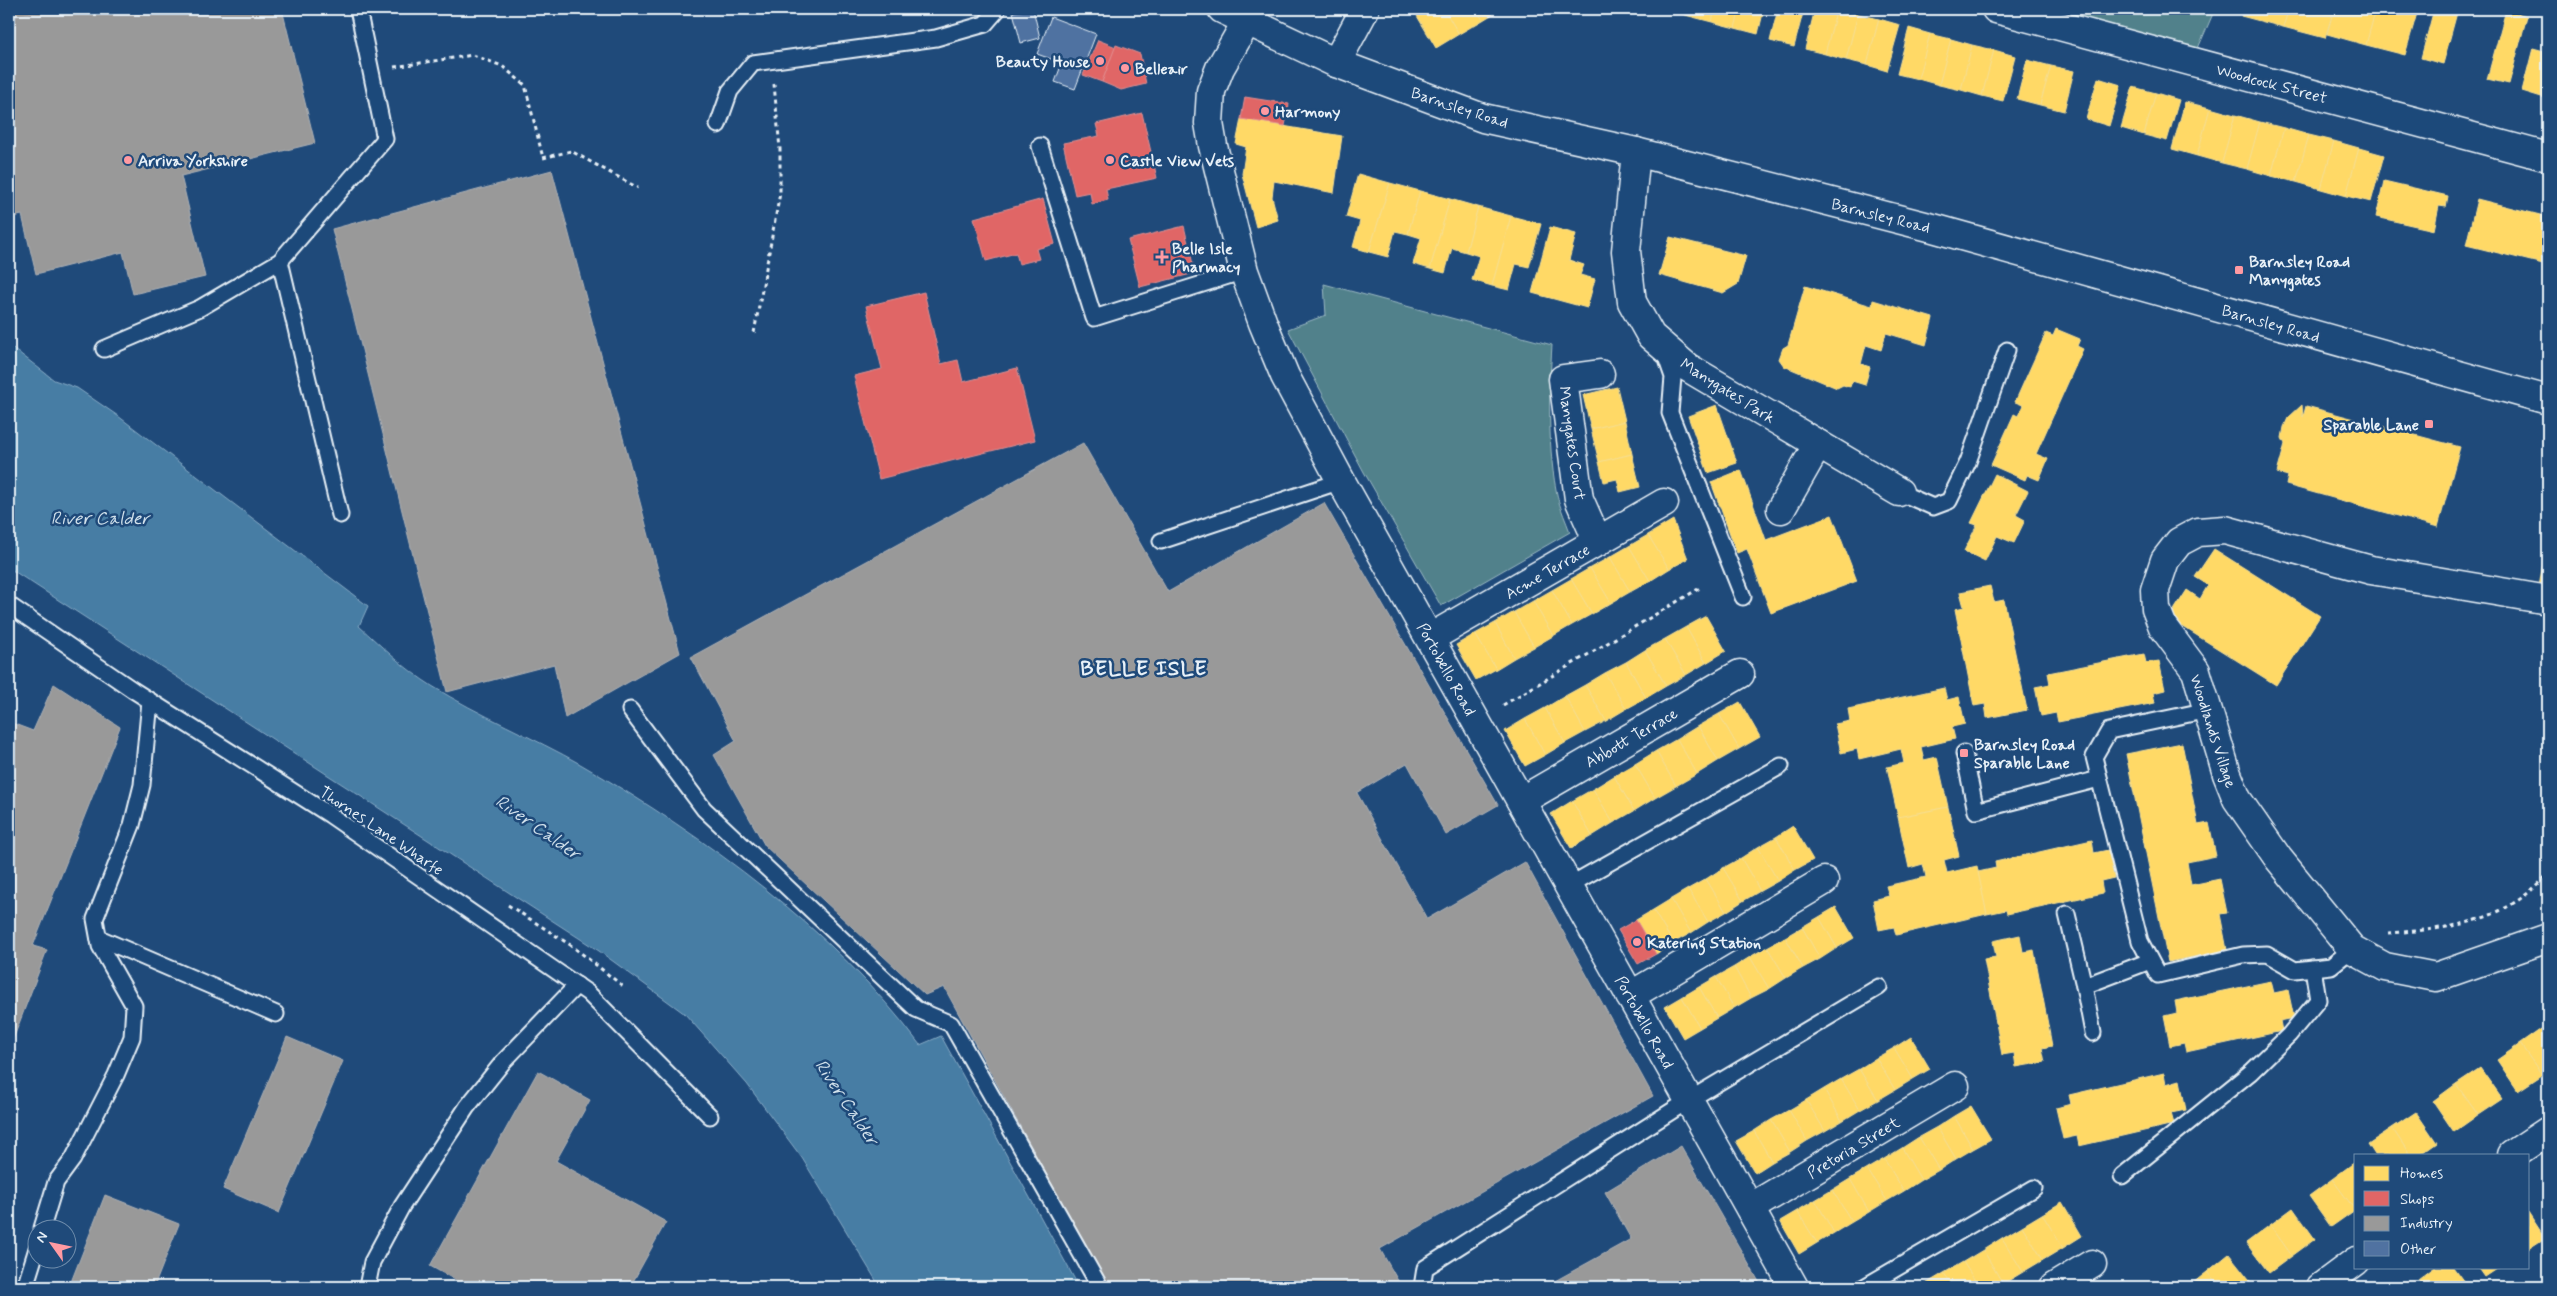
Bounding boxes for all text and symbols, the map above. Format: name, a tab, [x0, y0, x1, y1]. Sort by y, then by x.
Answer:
place label: Beauty House	[996, 52, 1090, 73]
marker: Beauty House	[1094, 55, 1106, 67]
place label: Belleair	[1135, 59, 1188, 80]
street label: Woodcock Street	[2214, 60, 2330, 109]
marker: Belleair	[1119, 62, 1131, 74]
street label: Barnsley Road	[1408, 83, 1511, 134]
place label: Harmony	[1275, 102, 1340, 123]
marker: Harmony	[1259, 105, 1271, 117]
place label: Arriva Yorkshire	[138, 151, 248, 172]
place label: Castle View Vets	[1120, 151, 1235, 172]
marker: Arriva Yorkshire	[122, 154, 134, 166]
marker: Castle View Vets	[1104, 154, 1116, 166]
street label: Barnsley Road	[1829, 194, 1932, 239]
place label: Belle Isle Pharmacy	[1172, 239, 1240, 278]
marker: Belle Isle Pharmacy	[1156, 251, 1168, 263]
place label: Barnsley Road Manygates	[2249, 252, 2350, 292]
marker: Barnsley Road Manygates	[2233, 264, 2245, 276]
street label: Barnsley Road	[2219, 300, 2322, 348]
street label: Manygates Park	[1676, 354, 1779, 429]
street label: Manygates Court	[1553, 385, 1590, 502]
place label: Sparable Lane	[2323, 415, 2419, 436]
marker: Sparable Lane	[2423, 418, 2435, 430]
water label: River Calder	[51, 507, 152, 531]
street label: Acme Terrace	[1502, 540, 1594, 605]
street label: Portobello Road	[1411, 619, 1480, 720]
district label: BELLE ISLE	[1080, 655, 1208, 683]
street label: Woodlands Village	[2184, 672, 2241, 791]
street label: Abbott Terrace	[1582, 703, 1682, 773]
place label: Barnsley Road Sparable Lane	[1974, 735, 2075, 774]
marker: Barnsley Road Sparable Lane	[1958, 747, 1970, 759]
street label: Thornes Lane Wharfe	[315, 782, 447, 881]
water label: River Calder	[490, 790, 587, 867]
place label: Katering Station	[1647, 933, 1761, 956]
marker: Katering Station	[1631, 936, 1643, 948]
street label: Portobello Road	[1609, 972, 1678, 1073]
water label: River Calder	[809, 1055, 885, 1152]
street label: Pretoria Street	[1804, 1112, 1905, 1184]
legend	[2354, 1154, 2530, 1268]
text: Homes	[2400, 1164, 2443, 1184]
text: Shops	[2400, 1190, 2435, 1210]
text: Industry	[2400, 1214, 2453, 1234]
north arrow	[28, 1218, 78, 1268]
text: N	[32, 1229, 52, 1246]
text: Other	[2400, 1240, 2436, 1260]

